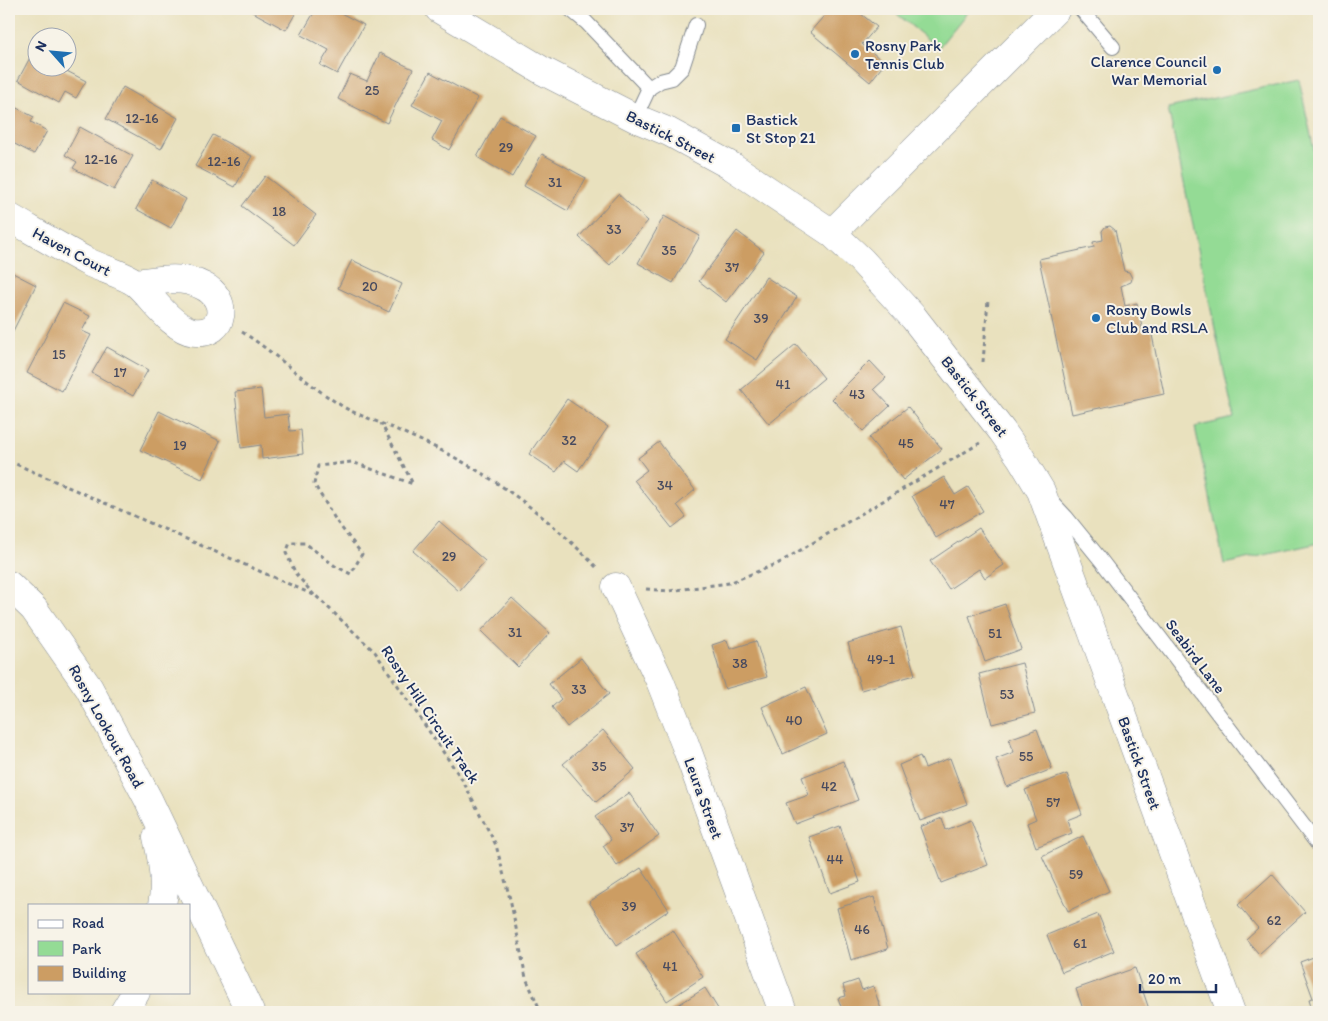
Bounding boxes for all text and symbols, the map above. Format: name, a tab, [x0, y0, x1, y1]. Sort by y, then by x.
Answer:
north arrow	[28, 28, 78, 78]
place label: Rosny Park Tennis Club	[865, 36, 945, 73]
text: N	[31, 38, 51, 54]
marker: Rosny Park Tennis Club	[849, 48, 861, 60]
place label: Clarence Council War Memorial	[1090, 52, 1207, 89]
marker: Clarence Council War Memorial	[1211, 64, 1223, 76]
house number: 25	[365, 82, 379, 99]
street label: Bastick Street	[623, 106, 719, 167]
house number: 12-16	[125, 110, 159, 127]
place label: Bastick St Stop 21	[746, 110, 816, 147]
marker: Bastick St Stop 21	[730, 122, 742, 134]
house number: 29	[499, 139, 513, 156]
house number: 12-16	[84, 151, 118, 168]
house number: 12-16	[207, 153, 241, 170]
house number: 31	[548, 174, 563, 191]
house number: 18	[272, 203, 286, 220]
house number: 33	[606, 221, 622, 238]
street label: Haven Court	[29, 223, 114, 280]
house number: 35	[662, 242, 676, 259]
house number: 37	[725, 259, 739, 276]
house number: 20	[362, 278, 378, 295]
place label: Rosny Bowls Club and RSLA	[1106, 300, 1208, 337]
house number: 39	[754, 310, 768, 327]
marker: Rosny Bowls Club and RSLA	[1090, 312, 1102, 324]
house number: 15	[52, 346, 66, 363]
street label: Bastick Street	[937, 352, 1012, 441]
house number: 17	[113, 364, 127, 381]
house number: 41	[776, 376, 791, 393]
house number: 43	[849, 386, 865, 403]
house number: 32	[562, 432, 577, 449]
house number: 45	[898, 435, 914, 452]
house number: 19	[173, 437, 187, 454]
house number: 34	[657, 477, 674, 494]
house number: 47	[939, 496, 955, 513]
house number: 29	[442, 548, 456, 565]
street label: Seabird Lane	[1161, 615, 1230, 697]
house number: 31	[508, 624, 523, 641]
house number: 51	[988, 625, 1002, 642]
street label: Rosny Hill Circuit Track	[377, 642, 484, 787]
house number: 49-1	[867, 651, 895, 668]
house number: 38	[732, 655, 748, 672]
street label: Rosny Lookout Road	[65, 661, 149, 792]
house number: 33	[571, 681, 587, 698]
house number: 53	[1000, 686, 1015, 703]
house number: 40	[785, 712, 803, 729]
street label: Bastick Street	[1114, 714, 1165, 812]
house number: 55	[1019, 748, 1033, 765]
street label: Leura Street	[680, 755, 727, 841]
house number: 35	[592, 758, 606, 775]
house number: 42	[821, 778, 838, 795]
house number: 57	[1046, 794, 1060, 811]
house number: 37	[620, 819, 634, 836]
house number: 44	[827, 851, 844, 868]
house number: 59	[1069, 866, 1083, 883]
house number: 39	[622, 898, 636, 915]
legend	[28, 904, 190, 994]
house number: 62	[1267, 912, 1282, 929]
text: Road	[72, 914, 105, 932]
house number: 46	[854, 921, 870, 938]
house number: 61	[1073, 935, 1087, 952]
text: Park	[72, 940, 102, 958]
house number: 41	[663, 958, 678, 975]
scale bar	[1140, 961, 1217, 993]
text: Building	[72, 964, 126, 982]
text: 20 m	[1148, 970, 1182, 988]

